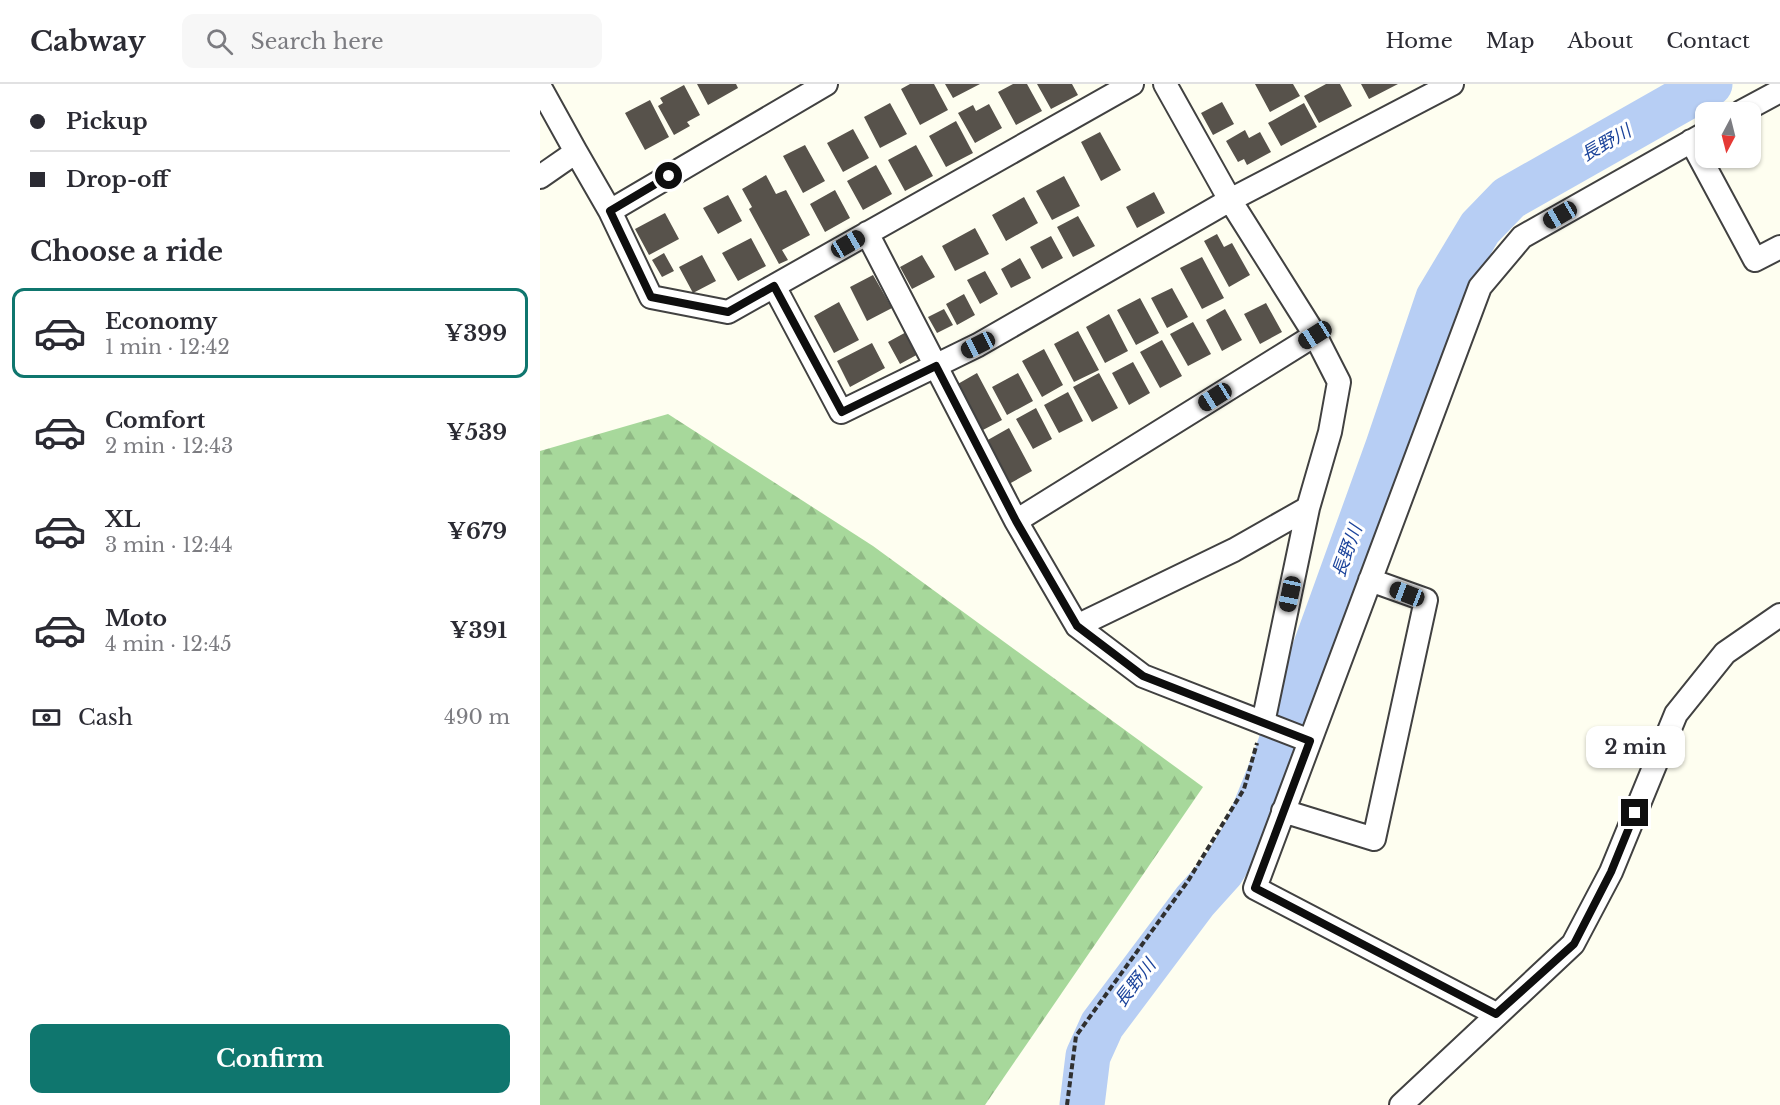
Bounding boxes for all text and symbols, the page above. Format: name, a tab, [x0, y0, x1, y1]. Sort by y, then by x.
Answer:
search box	[182, 14, 602, 68]
text: Cabway	[30, 24, 146, 59]
icon: search	[203, 25, 236, 58]
text: Search here	[251, 28, 384, 55]
text: Home	[1386, 28, 1453, 54]
text: Map	[1486, 28, 1534, 54]
text: About	[1567, 28, 1633, 54]
text: Contact	[1666, 28, 1750, 54]
north arrow	[1695, 102, 1761, 168]
map controls	[1695, 102, 1761, 168]
text: Pickup	[66, 108, 148, 135]
water label: 長野川	[1577, 119, 1637, 166]
route start	[655, 162, 682, 189]
text: Drop-off	[66, 166, 168, 193]
car	[1540, 198, 1580, 232]
car	[828, 227, 868, 261]
text: Choose a ride	[30, 235, 223, 268]
icon: car	[33, 306, 87, 360]
text: Economy	[105, 308, 217, 335]
car	[1295, 318, 1335, 352]
text: ¥399	[445, 320, 507, 347]
car	[958, 329, 998, 361]
text: 1 min · 12:42	[105, 335, 230, 359]
car	[1195, 380, 1235, 414]
icon: car	[33, 405, 87, 459]
text: Comfort	[105, 407, 205, 434]
text: ¥539	[446, 419, 507, 446]
text: 2 min · 12:43	[105, 434, 233, 458]
icon: car	[33, 504, 87, 558]
text: XL	[105, 506, 140, 533]
text: ¥679	[447, 518, 507, 545]
water label: 長野川	[1327, 520, 1367, 580]
text: 3 min · 12:44	[105, 533, 233, 557]
car	[1277, 575, 1303, 613]
car	[1387, 579, 1427, 609]
icon: car	[33, 603, 87, 657]
text: Moto	[105, 605, 167, 632]
text: ¥391	[450, 617, 507, 644]
text: 4 min · 12:45	[105, 632, 232, 656]
icon: cash	[30, 701, 63, 734]
text: Cash	[78, 704, 133, 731]
text: 490 m	[444, 705, 510, 729]
callout: 2 min	[1586, 726, 1684, 768]
text: 2 min	[1604, 735, 1667, 759]
route end	[1621, 799, 1648, 826]
water label: 長野川	[1110, 953, 1162, 1011]
button: Confirm	[30, 1024, 510, 1093]

